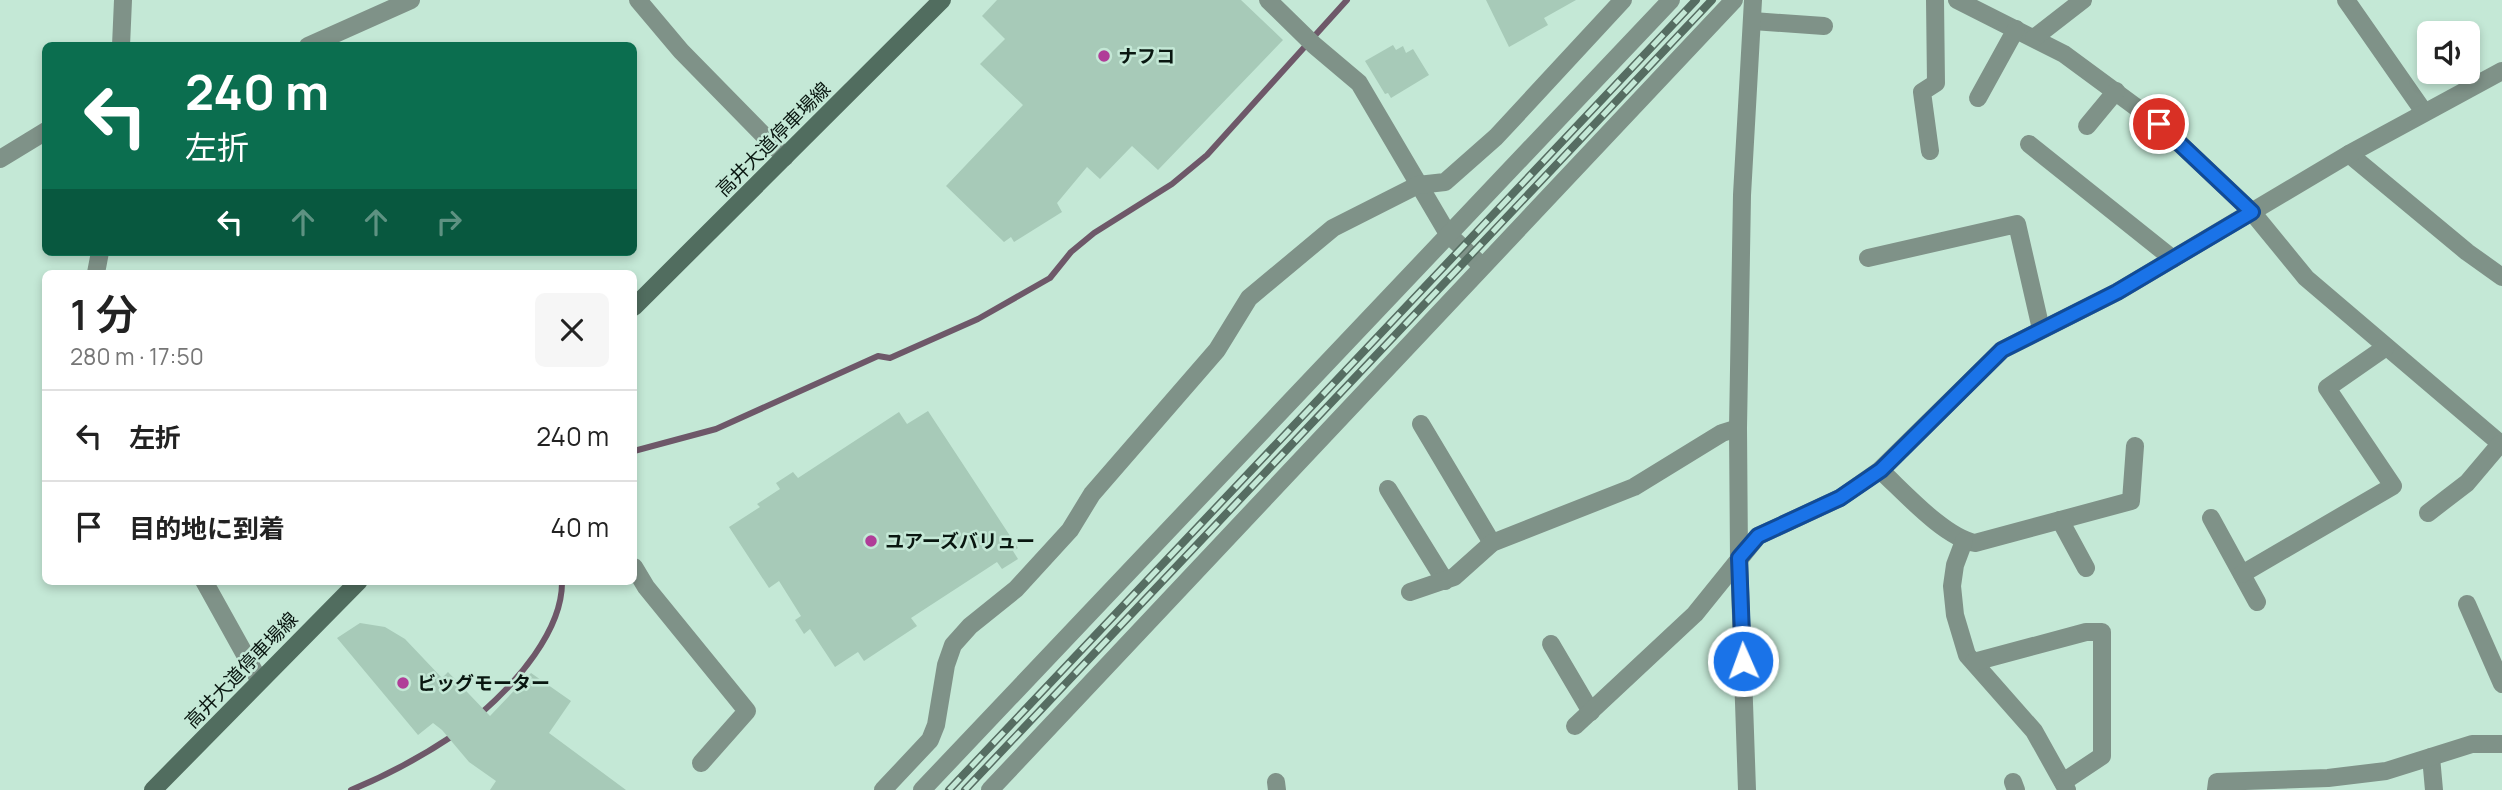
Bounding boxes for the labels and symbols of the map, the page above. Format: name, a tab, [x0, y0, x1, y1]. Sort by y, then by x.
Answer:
place label: ナフコ	[1118, 43, 1175, 69]
marker: ナフコ	[1096, 48, 1112, 64]
street label: 高井大道停車場線	[710, 76, 836, 202]
pin	[2129, 94, 2189, 154]
place label: ユアーズバリュー	[885, 528, 1035, 554]
marker: ユアーズバリュー	[863, 533, 879, 549]
street label: 高井大道停車場線	[179, 606, 303, 734]
position arrow	[1706, 624, 1780, 698]
place label: ビッグモーター	[417, 670, 550, 696]
marker: ビッグモーター	[395, 675, 411, 691]

